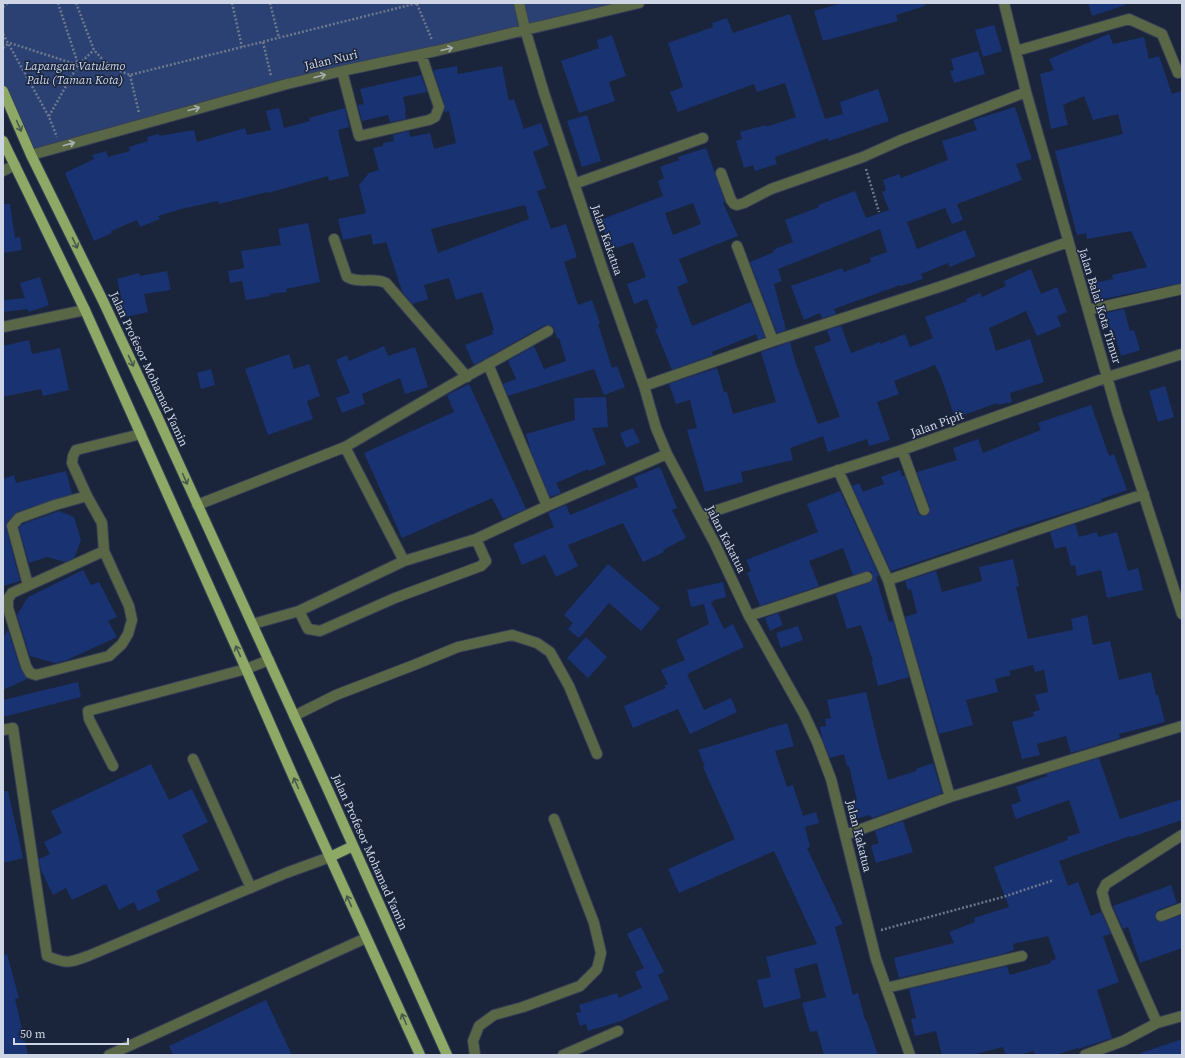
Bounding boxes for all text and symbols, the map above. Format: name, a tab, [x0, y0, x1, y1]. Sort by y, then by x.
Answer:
one-way arrow	[440, 44, 453, 52]
street label: Jalan Nuri	[302, 46, 360, 74]
park label: Lapangan Vatulemo Palu (Taman Kota)	[24, 58, 126, 88]
one-way arrow	[313, 72, 326, 79]
one-way arrow	[187, 105, 200, 112]
one-way arrow	[15, 120, 23, 132]
one-way arrow	[62, 140, 75, 147]
street label: Jalan Kakatua	[587, 202, 627, 278]
one-way arrow	[72, 237, 79, 249]
street label: Jalan Balai Kota Timur	[1075, 245, 1125, 366]
street label: Jalan Profesor Mohamad Yamin	[106, 288, 192, 449]
one-way arrow	[128, 354, 135, 366]
street label: Jalan Pipit	[907, 407, 966, 441]
one-way arrow	[182, 472, 190, 484]
street label: Jalan Kakatua	[702, 502, 750, 576]
one-way arrow	[234, 645, 241, 657]
street label: Jalan Profesor Mohamad Yamin	[328, 771, 412, 932]
one-way arrow	[292, 777, 299, 789]
street label: Jalan Kakatua	[842, 797, 876, 874]
one-way arrow	[345, 896, 353, 908]
one-way arrow	[400, 1014, 407, 1026]
scale bar	[14, 1020, 128, 1046]
text: 50 m	[20, 1026, 46, 1042]

